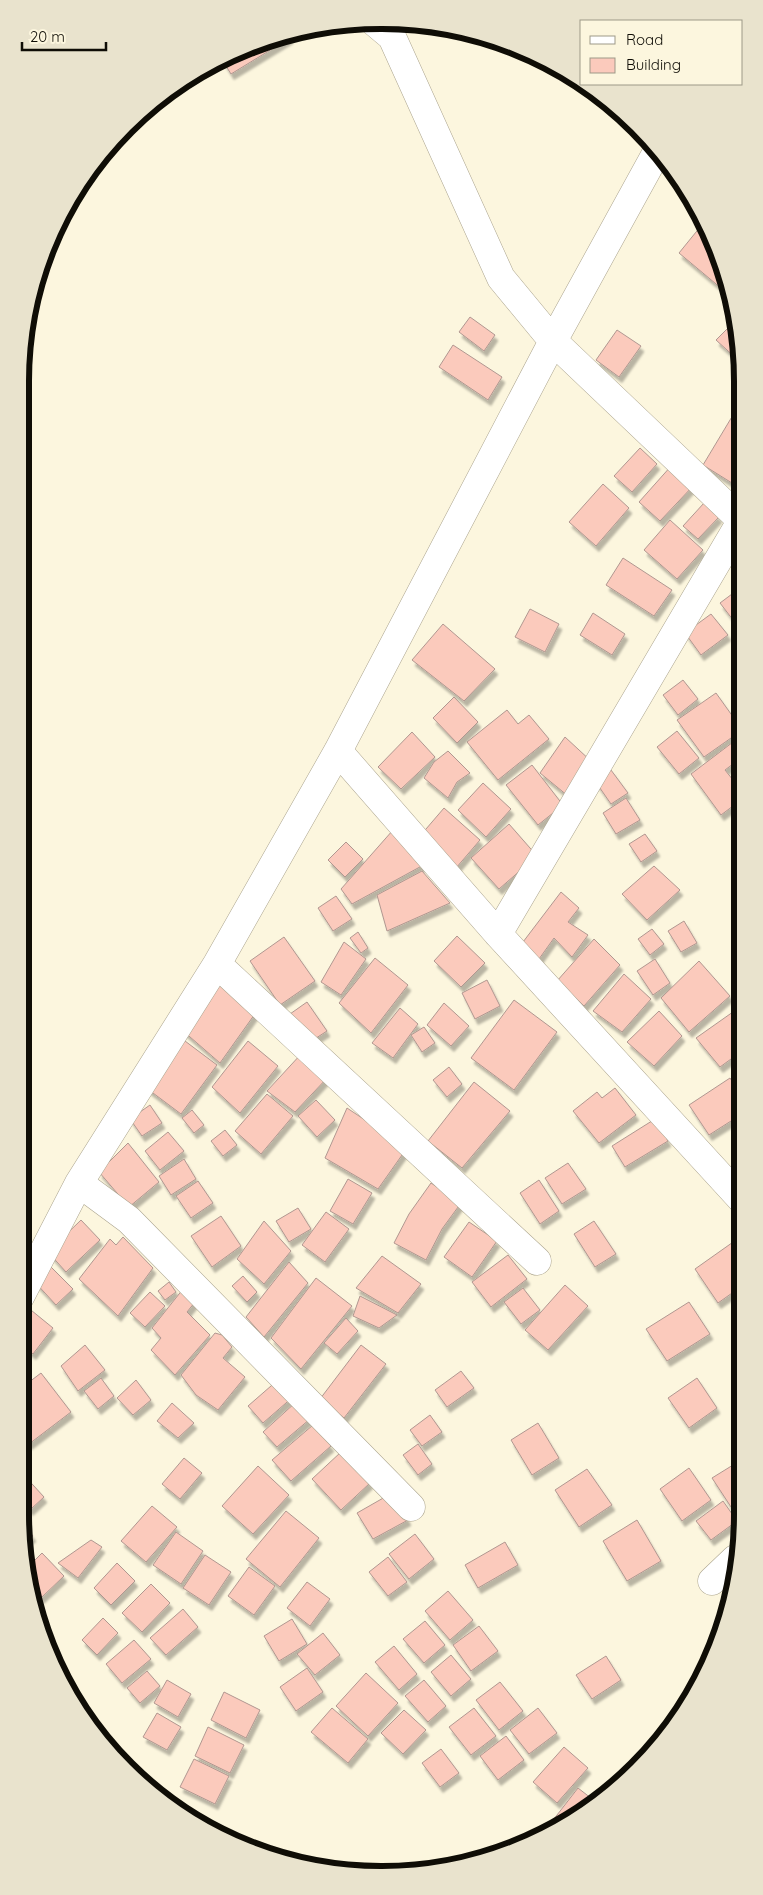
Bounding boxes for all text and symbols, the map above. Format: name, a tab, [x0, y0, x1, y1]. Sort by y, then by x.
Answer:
scale bar	[22, 20, 106, 52]
legend	[580, 20, 743, 85]
text: 20 m	[30, 27, 65, 46]
text: Road	[626, 30, 663, 49]
text: Building	[626, 55, 681, 74]

